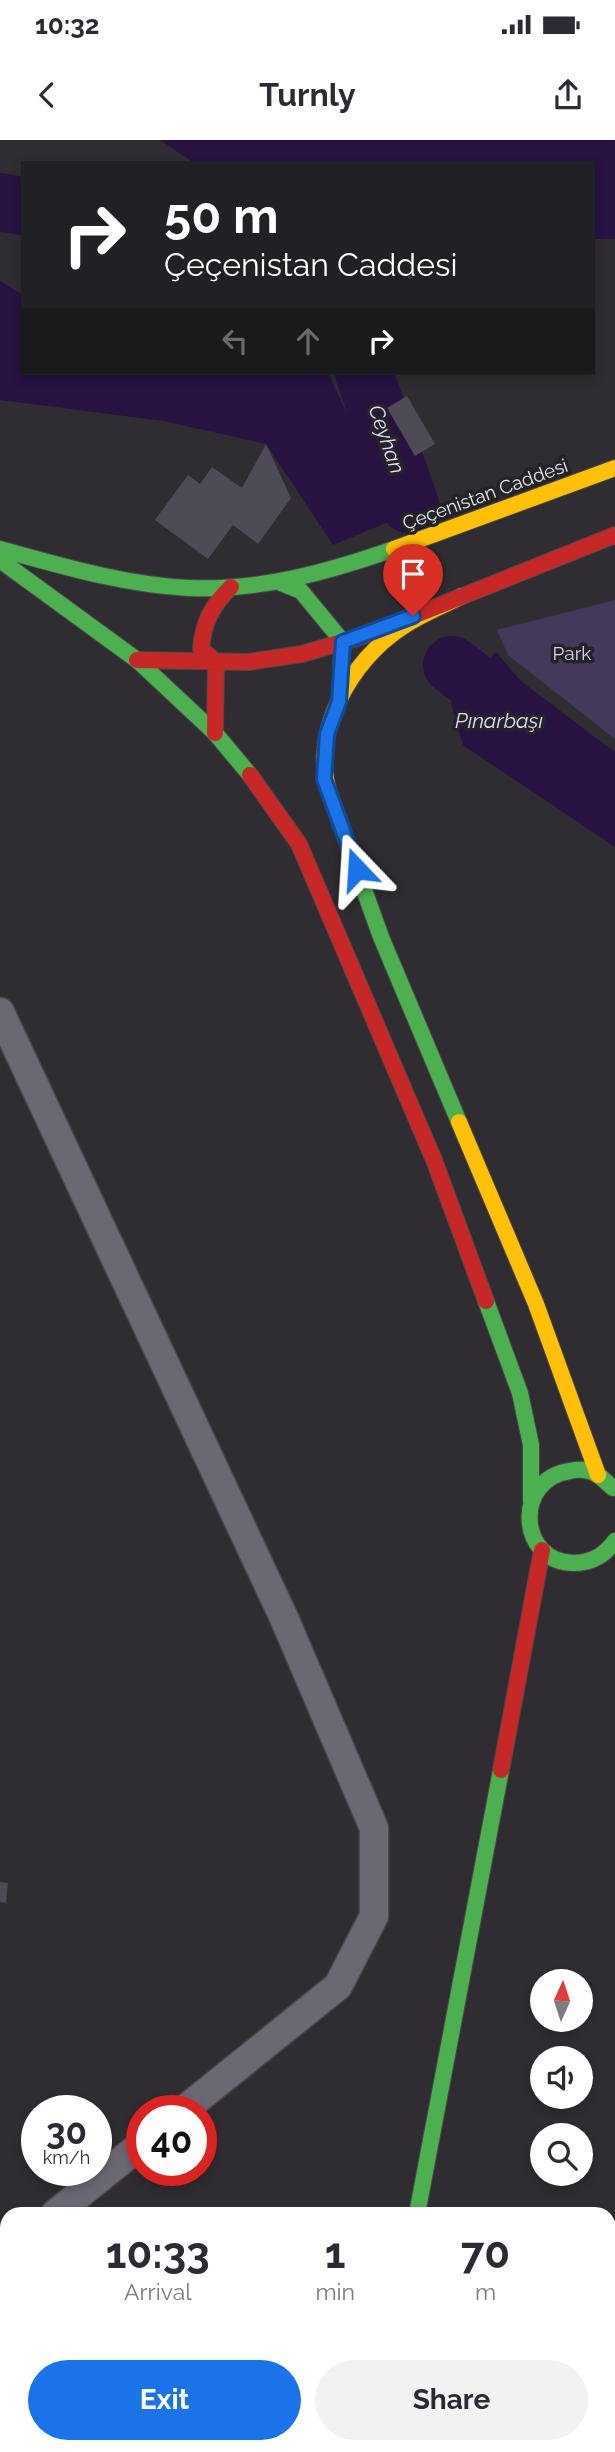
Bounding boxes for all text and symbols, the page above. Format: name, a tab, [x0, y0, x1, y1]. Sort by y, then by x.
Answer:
text: 10:32	[35, 10, 99, 40]
icon: back	[28, 76, 66, 114]
text: Turnly	[259, 76, 356, 113]
icon: share	[549, 76, 587, 114]
text: 50 m	[164, 187, 279, 244]
icon: right	[49, 189, 140, 280]
text: Çeçenistan Caddesi	[164, 246, 457, 283]
icon: left	[216, 322, 254, 360]
icon: ahead	[289, 322, 327, 360]
icon: right	[362, 322, 400, 360]
water label: Ceyhan	[364, 401, 410, 477]
street label: Çeçenistan Caddesi	[399, 454, 571, 534]
pin	[383, 544, 443, 616]
icon: arrive	[394, 555, 432, 593]
park label: Park	[553, 642, 591, 664]
water label: Pınarbaşı	[455, 708, 543, 733]
position arrow	[320, 832, 394, 906]
north arrow	[530, 1969, 593, 2032]
map controls	[530, 1969, 593, 2186]
button: sound	[530, 2046, 593, 2109]
speed limit sign: 40	[126, 2095, 217, 2186]
text: 30	[46, 2111, 87, 2152]
button: search	[530, 2123, 593, 2186]
text: km/h	[43, 2147, 90, 2168]
text: 10:33	[106, 2229, 210, 2278]
text: 1	[325, 2229, 346, 2278]
text: 70	[461, 2229, 510, 2278]
text: Arrival	[124, 2278, 191, 2305]
text: min	[315, 2278, 355, 2305]
text: m	[475, 2278, 496, 2305]
button: Exit	[28, 2360, 301, 2440]
button: Share	[315, 2360, 588, 2440]

